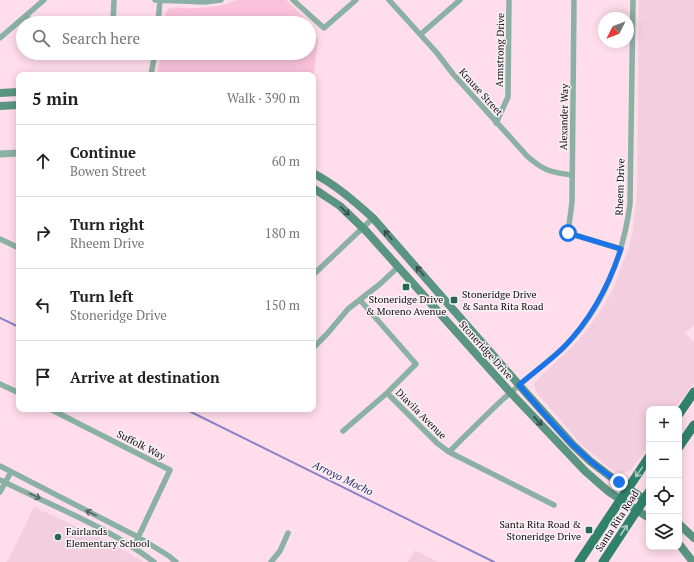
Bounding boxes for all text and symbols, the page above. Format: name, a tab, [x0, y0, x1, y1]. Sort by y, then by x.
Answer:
north arrow	[598, 12, 634, 48]
street label: Armstrong Drive	[493, 13, 507, 87]
search box	[16, 16, 316, 60]
icon: search	[30, 27, 52, 49]
text: Search here	[62, 28, 140, 48]
street label: Krause Street	[456, 66, 506, 119]
street label: Alexander Way	[557, 83, 571, 150]
text: 5 min	[32, 87, 79, 110]
text: Walk · 390 m	[227, 89, 300, 107]
text: Continue	[70, 142, 136, 162]
icon: ahead	[32, 150, 54, 172]
text: 60 m	[272, 152, 300, 170]
street label: Rheem Drive	[613, 158, 627, 216]
text: Bowen Street	[70, 162, 146, 180]
one-way arrow	[340, 206, 350, 216]
text: Turn right	[70, 214, 145, 234]
icon: right	[32, 222, 54, 244]
text: 180 m	[265, 224, 300, 242]
route start	[559, 224, 577, 242]
one-way arrow	[383, 229, 392, 240]
text: Rheem Drive	[70, 234, 144, 252]
one-way arrow	[415, 266, 424, 276]
marker: Stoneridge Drive & Moreno Avenue	[401, 282, 411, 292]
text: Turn left	[70, 286, 134, 306]
place label: Stoneridge Drive & Santa Rita Road	[462, 288, 544, 313]
place label: Stoneridge Drive & Moreno Avenue	[366, 293, 446, 318]
icon: left	[32, 294, 54, 316]
marker: Stoneridge Drive & Santa Rita Road	[449, 295, 459, 305]
text: 150 m	[265, 296, 300, 314]
text: Stoneridge Drive	[70, 306, 167, 324]
street label: Stoneridge Drive	[456, 318, 516, 382]
icon: arrive	[32, 366, 54, 388]
text: Arrive at destination	[70, 367, 220, 387]
street label: Diavila Avenue	[393, 386, 449, 442]
map controls	[646, 406, 682, 550]
button: +	[646, 406, 682, 442]
one-way arrow	[533, 416, 542, 426]
street label: Suffolk Way	[115, 427, 168, 463]
button: −	[646, 442, 682, 478]
water label: Arroyo Mocho	[309, 457, 376, 499]
one-way arrow	[634, 467, 643, 478]
route end	[610, 473, 628, 491]
button: locate	[646, 478, 682, 514]
street label: Santa Rita Road	[592, 488, 642, 554]
one-way arrow	[29, 493, 41, 500]
one-way arrow	[85, 509, 97, 516]
button: layers	[646, 514, 682, 550]
place label: Santa Rita Road & Stoneridge Drive	[499, 518, 581, 543]
place label: Fairlands Elementary School	[66, 525, 150, 550]
marker: Santa Rita Road & Stoneridge Drive	[584, 525, 594, 535]
one-way arrow	[620, 525, 628, 536]
marker: Fairlands Elementary School	[53, 532, 63, 542]

